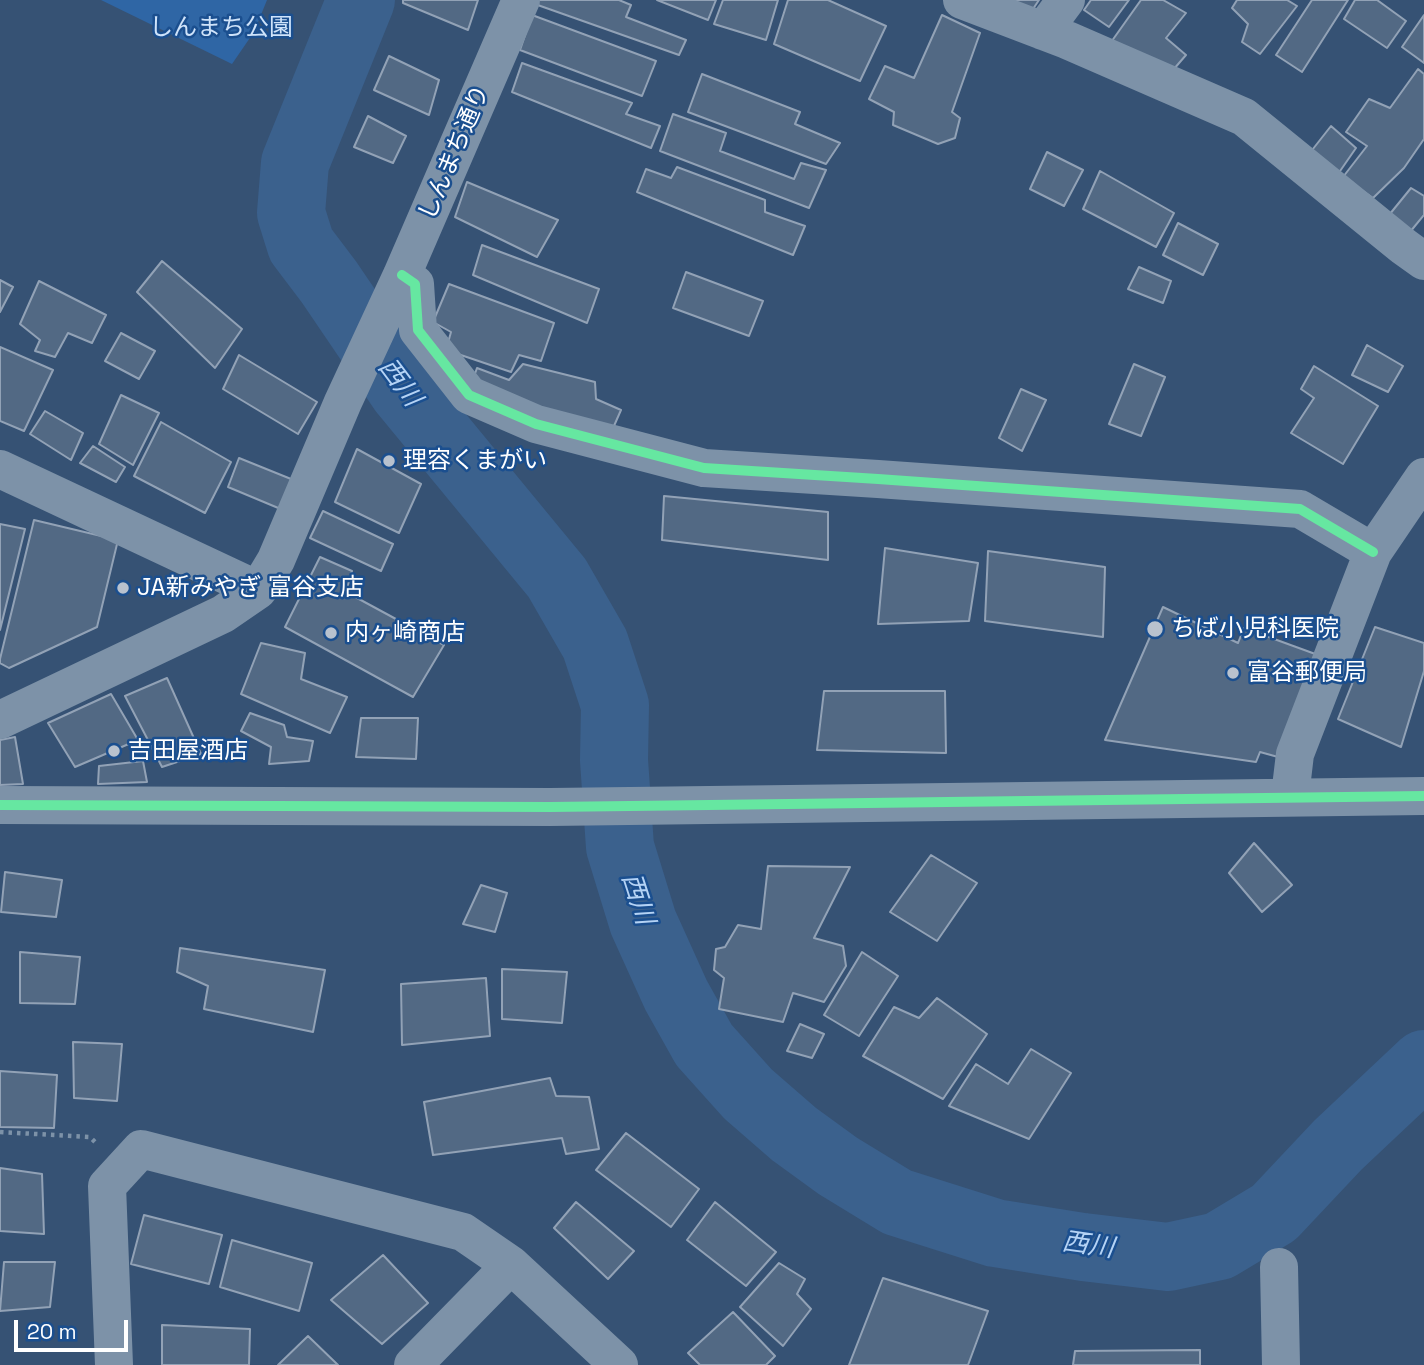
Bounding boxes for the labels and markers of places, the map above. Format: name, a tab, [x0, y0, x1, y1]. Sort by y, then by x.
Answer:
place label: 理容くまがい	[403, 447, 547, 475]
marker: 理容くまがい	[381, 453, 397, 469]
place label: JA新みやぎ 富谷支店	[137, 574, 364, 602]
marker: JA新みやぎ 富谷支店	[115, 580, 131, 596]
place label: ちば小児科医院	[1171, 615, 1339, 643]
place label: 内ヶ崎商店	[345, 619, 465, 647]
marker: ちば小児科医院	[1145, 619, 1165, 639]
marker: 内ヶ崎商店	[323, 625, 339, 641]
place label: 富谷郵便局	[1247, 659, 1367, 687]
marker: 富谷郵便局	[1225, 665, 1241, 681]
place label: 吉田屋酒店	[128, 737, 248, 765]
marker: 吉田屋酒店	[106, 743, 122, 759]

